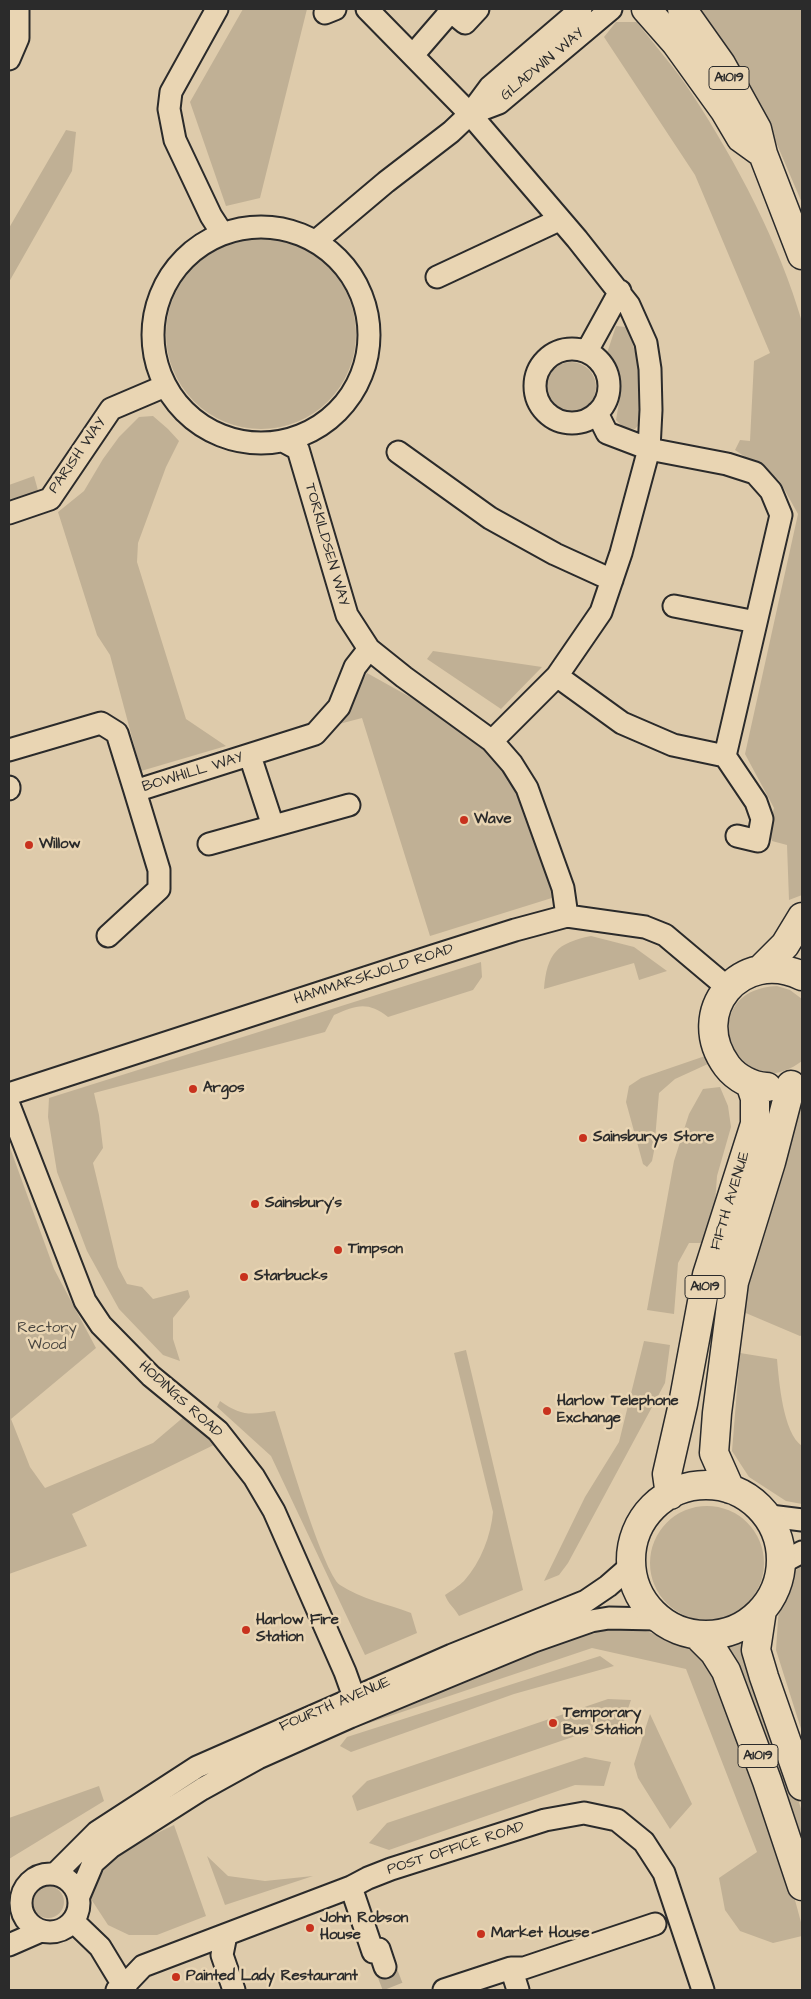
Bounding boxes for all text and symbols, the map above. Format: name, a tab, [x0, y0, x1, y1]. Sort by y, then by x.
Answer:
street label: GLADWIN WAY	[498, 25, 588, 105]
road number: A1019	[709, 66, 749, 90]
street label: PARISH WAY	[45, 415, 111, 497]
street label: TORKILDSEN WAY	[300, 481, 352, 609]
street label: BOWHILL WAY	[140, 749, 246, 797]
place label: Wave	[474, 811, 512, 829]
marker: Wave	[458, 814, 470, 826]
place label: Willow	[39, 836, 81, 854]
marker: Willow	[23, 839, 35, 851]
street label: HAMMARSKJOLD ROAD	[292, 941, 456, 1009]
place label: Argos	[203, 1080, 245, 1098]
marker: Argos	[187, 1083, 199, 1095]
place label: Sainsburys Store	[593, 1129, 714, 1147]
marker: Sainsburys Store	[577, 1132, 589, 1144]
street label: FIFTH AVENUE	[707, 1150, 755, 1252]
place label: Sainsbury's	[265, 1195, 342, 1213]
marker: Sainsbury's	[249, 1198, 261, 1210]
place label: Timpson	[348, 1241, 403, 1259]
marker: Timpson	[332, 1244, 344, 1256]
place label: Starbucks	[254, 1268, 328, 1286]
marker: Starbucks	[238, 1271, 250, 1283]
road number: A1019	[685, 1275, 725, 1298]
park label: Rectory Wood	[17, 1320, 77, 1355]
street label: HODINGS ROAD	[134, 1358, 226, 1442]
place label: Harlow Telephone Exchange	[557, 1393, 679, 1428]
marker: Harlow Telephone Exchange	[541, 1405, 553, 1417]
place label: Harlow Fire Station	[256, 1612, 339, 1647]
marker: Harlow Fire Station	[240, 1624, 252, 1636]
street label: FOURTH AVENUE	[277, 1674, 393, 1736]
place label: Temporary Bus Station	[563, 1705, 642, 1740]
marker: Temporary Bus Station	[547, 1717, 559, 1729]
road number: A1019	[738, 1744, 778, 1768]
street label: POST OFFICE ROAD	[385, 1818, 527, 1880]
place label: John Robson House	[320, 1910, 408, 1945]
marker: John Robson House	[304, 1922, 316, 1934]
place label: Market House	[491, 1925, 589, 1943]
marker: Market House	[475, 1928, 487, 1940]
place label: Painted Lady Restaurant	[186, 1968, 358, 1986]
marker: Painted Lady Restaurant	[170, 1971, 182, 1983]

